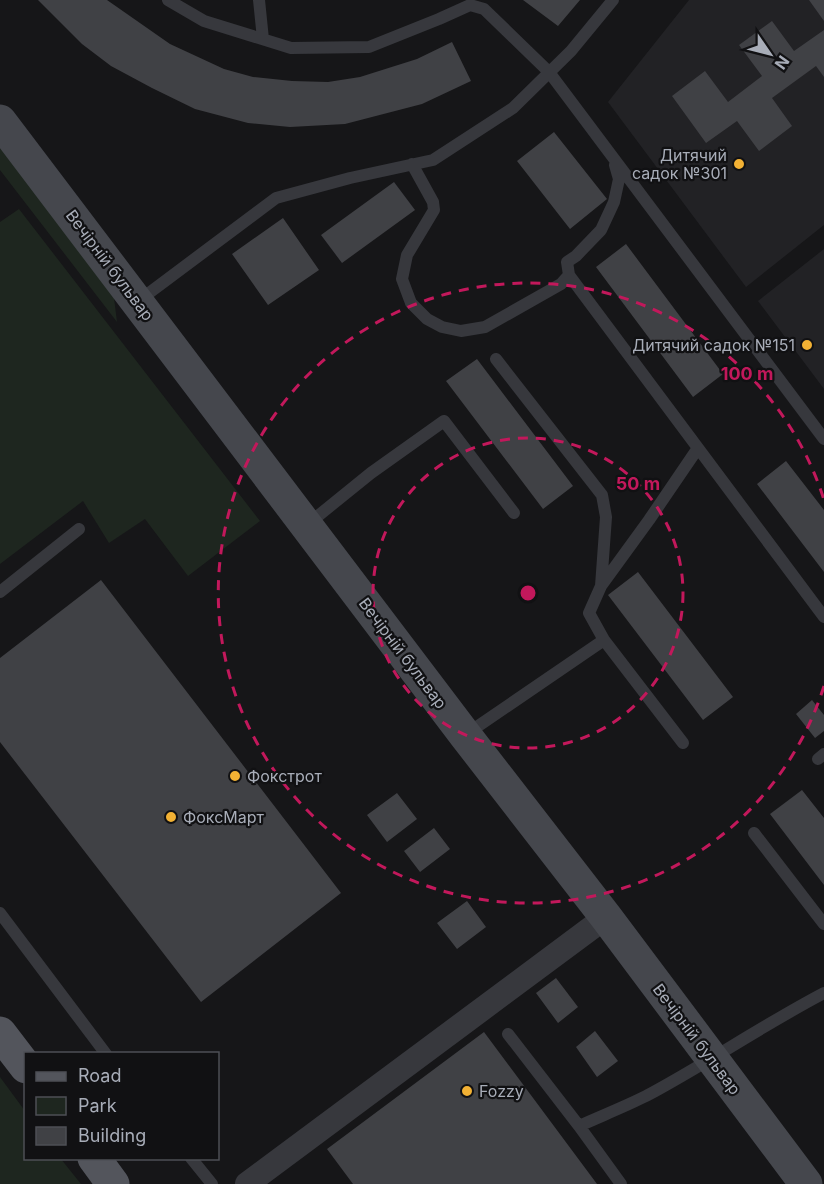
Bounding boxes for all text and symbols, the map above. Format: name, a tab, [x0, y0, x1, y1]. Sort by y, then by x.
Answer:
north arrow	[740, 24, 800, 84]
text: N	[771, 52, 794, 73]
place label: Дитячий садок №301	[632, 145, 727, 183]
marker: Дитячий садок №301	[732, 157, 746, 171]
street label: Вечірній бульвар	[62, 206, 158, 324]
place label: Дитячий садок №151	[632, 335, 795, 355]
marker: Дитячий садок №151	[800, 338, 814, 352]
text: 100 m	[721, 363, 773, 384]
text: 50 m	[616, 473, 660, 494]
centre of rings	[518, 583, 538, 603]
street label: Вечірній бульвар	[355, 594, 451, 712]
place label: Фокстрот	[247, 766, 322, 786]
marker: Фокстрот	[228, 769, 242, 783]
place label: ФоксМарт	[183, 807, 265, 827]
marker: ФоксМарт	[164, 810, 178, 824]
street label: Вечірній бульвар	[649, 980, 745, 1098]
legend	[24, 1052, 219, 1160]
text: Road	[78, 1065, 121, 1086]
place label: Fozzy	[479, 1081, 524, 1101]
marker: Fozzy	[460, 1084, 474, 1098]
text: Park	[78, 1095, 117, 1116]
text: Building	[78, 1125, 146, 1146]

